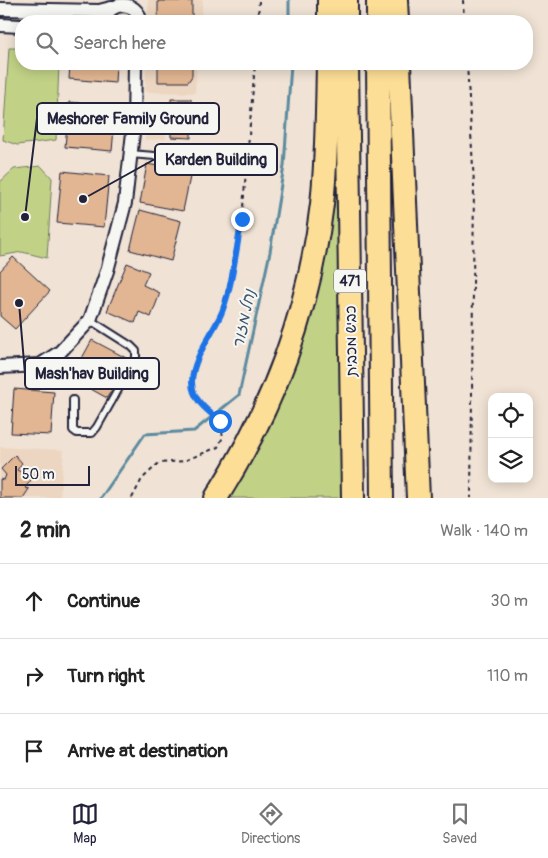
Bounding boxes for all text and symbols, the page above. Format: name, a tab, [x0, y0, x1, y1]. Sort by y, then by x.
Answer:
search box	[15, 15, 533, 70]
icon: search	[33, 29, 61, 57]
text: Search here	[73, 31, 166, 55]
callout: Meshorer Family Ground	[37, 103, 219, 134]
text: Meshorer Family Ground	[47, 109, 209, 129]
callout: Karden Building	[155, 144, 277, 175]
text: Karden Building	[165, 150, 267, 170]
route end	[231, 208, 254, 231]
road number: 471	[334, 270, 366, 292]
water label: נחל מזור	[228, 287, 260, 351]
street label: כביש מכבית	[341, 305, 362, 378]
callout: Mash'hav Building	[25, 358, 159, 389]
text: Mash'hav Building	[35, 364, 149, 384]
map controls	[488, 393, 533, 483]
button: locate	[488, 393, 533, 438]
route start	[209, 410, 232, 433]
button: layers	[488, 438, 533, 483]
scale bar	[15, 463, 90, 486]
text: 50 m	[22, 466, 55, 483]
text: 2 min	[20, 517, 70, 544]
text: Walk · 140 m	[440, 521, 528, 541]
icon: ahead	[20, 587, 48, 615]
text: Continue	[67, 589, 140, 613]
text: 30 m	[490, 591, 528, 611]
icon: right	[20, 662, 48, 690]
text: Turn right	[67, 664, 145, 688]
text: 110 m	[487, 666, 528, 686]
icon: arrive	[20, 737, 48, 765]
text: Arrive at destination	[67, 739, 228, 763]
tab: Map	[71, 800, 99, 847]
tab: Directions	[241, 800, 300, 847]
tab: Saved	[442, 800, 477, 847]

